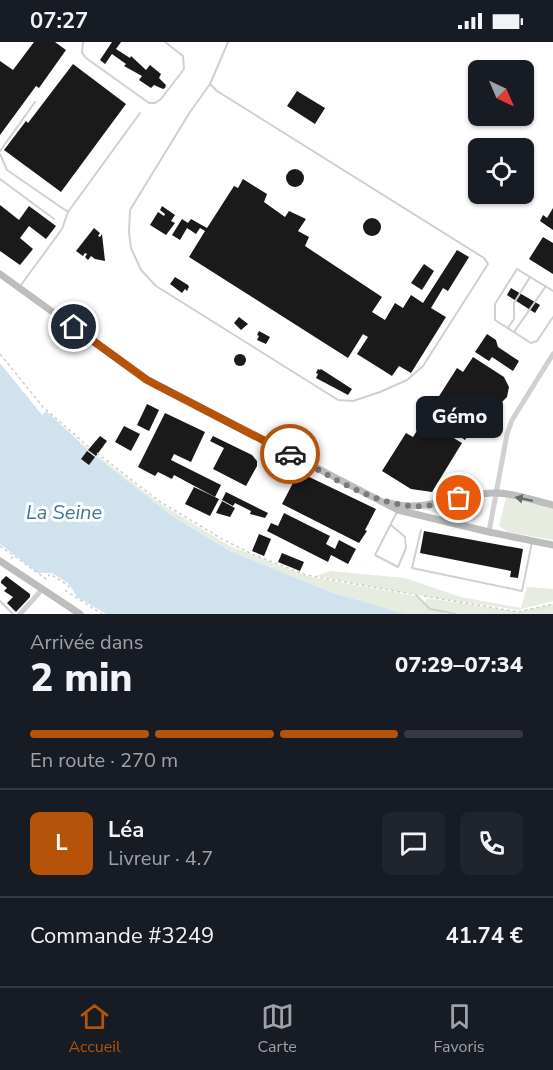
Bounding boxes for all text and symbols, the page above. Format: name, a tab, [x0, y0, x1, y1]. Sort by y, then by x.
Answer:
text: 07:27	[30, 6, 88, 36]
north arrow	[468, 60, 534, 126]
map controls	[468, 60, 534, 204]
button: locate	[468, 138, 534, 204]
pin	[48, 301, 99, 352]
icon: home	[57, 310, 90, 343]
callout: Gémo	[416, 396, 502, 438]
text: Gémo	[432, 403, 487, 430]
courier	[260, 424, 320, 484]
icon: car	[274, 438, 307, 471]
pin	[433, 472, 484, 523]
icon: bag	[442, 481, 475, 514]
one-way arrow	[515, 493, 533, 503]
water label: La Seine	[26, 499, 102, 526]
text: Arrivée dans	[30, 629, 143, 656]
text: 07:29–07:34	[395, 650, 523, 680]
text: 2 min	[30, 652, 133, 705]
text: En route · 270 m	[30, 747, 178, 774]
button: chat	[382, 812, 445, 875]
button: phone	[460, 812, 523, 875]
text: Léa	[108, 815, 144, 845]
text: L	[55, 828, 68, 858]
text: Livreur · 4.7	[108, 845, 213, 872]
text: Commande #3249	[30, 921, 214, 951]
text: 41.74 €	[446, 921, 523, 951]
tab: Accueil	[68, 1000, 121, 1058]
tab: Carte	[258, 1000, 297, 1058]
tab: Favoris	[434, 1000, 485, 1058]

